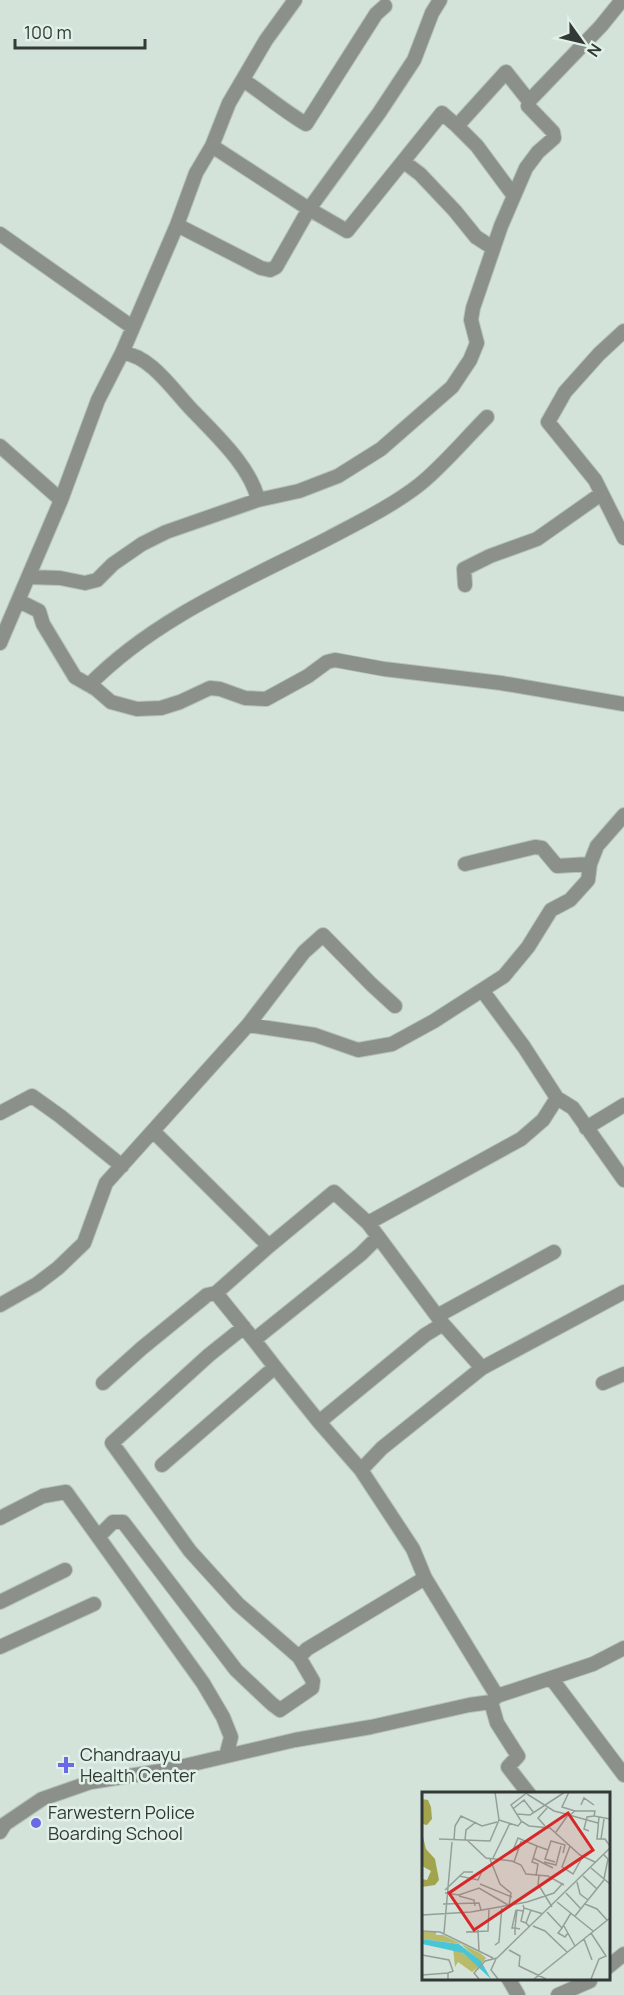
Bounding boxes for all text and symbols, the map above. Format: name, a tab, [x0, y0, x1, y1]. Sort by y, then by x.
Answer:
scale bar	[15, 12, 146, 50]
north arrow	[552, 12, 612, 72]
text: 100 m	[24, 20, 72, 44]
text: N	[582, 39, 607, 61]
place label: Chandraayu Health Center	[80, 1742, 197, 1787]
marker: Chandraayu Health Center	[57, 1756, 75, 1774]
inset map	[422, 1792, 609, 1980]
place label: Farwestern Police Boarding School	[48, 1800, 195, 1845]
marker: Farwestern Police Boarding School	[29, 1816, 43, 1830]

